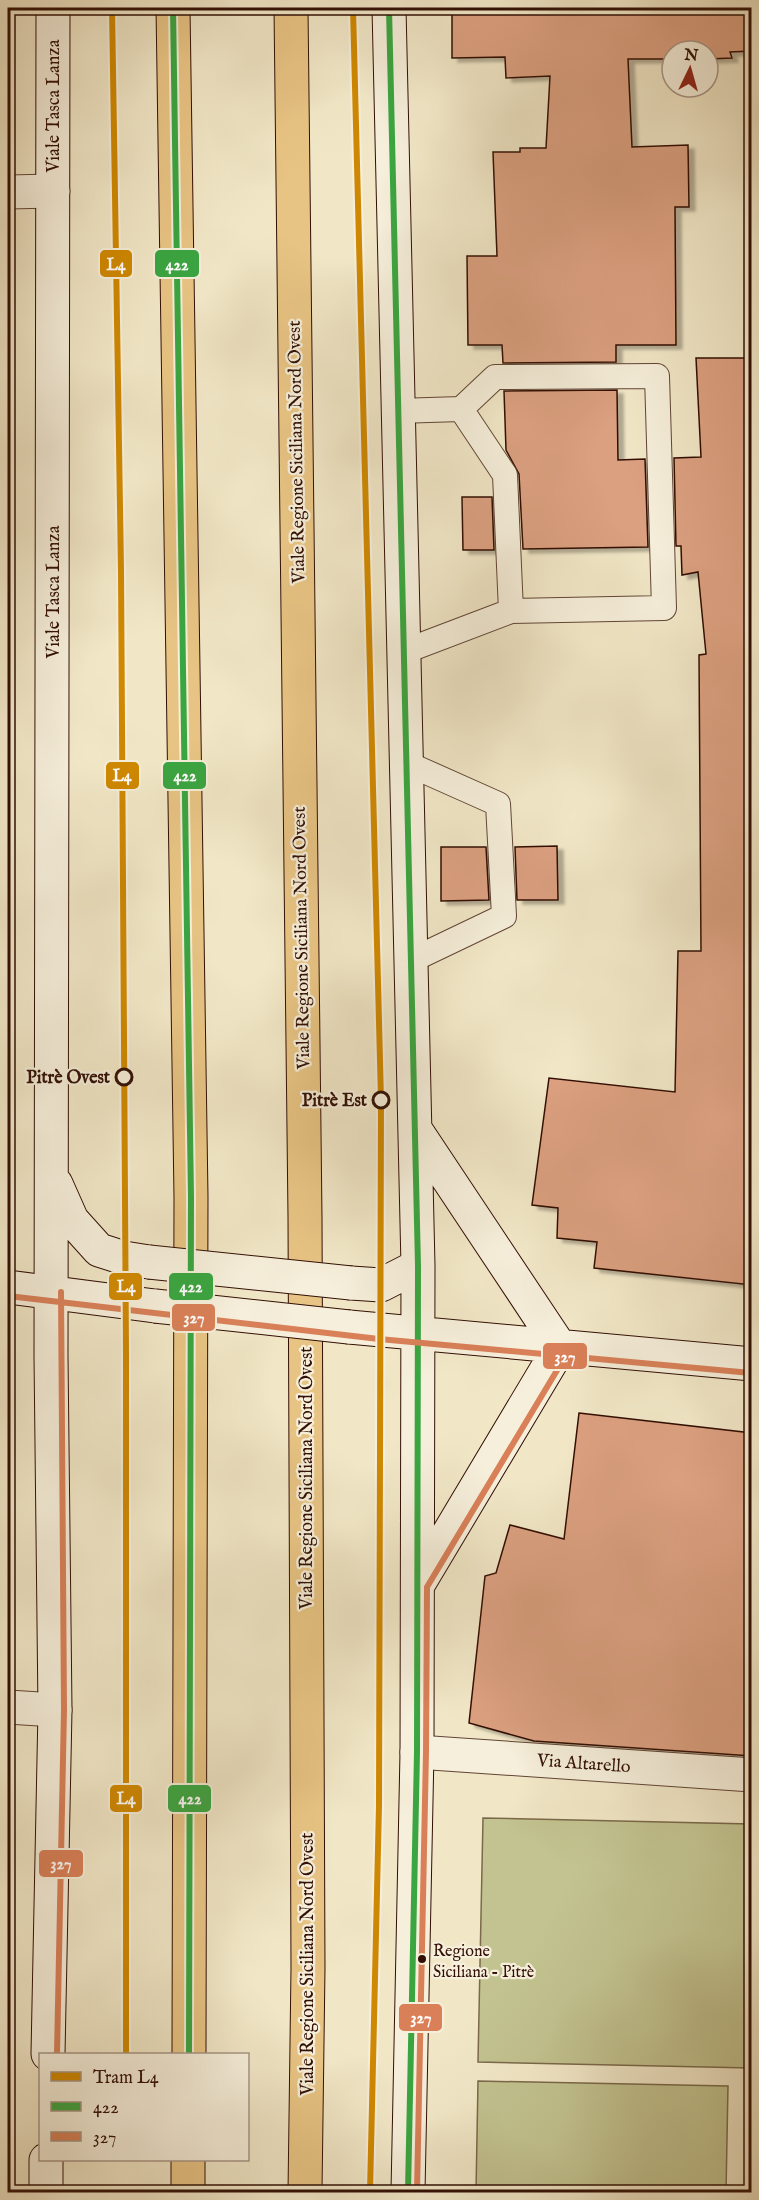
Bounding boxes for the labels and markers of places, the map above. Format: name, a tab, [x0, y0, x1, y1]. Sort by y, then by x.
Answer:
place label: Pitrè Ovest	[26, 1067, 111, 1090]
marker: Pitrè Ovest	[115, 1068, 133, 1086]
place label: Pitrè Est	[302, 1090, 368, 1113]
marker: Pitrè Est	[372, 1091, 390, 1109]
place label: Regione Siciliana - Pitrè	[433, 1942, 534, 1983]
marker: Regione Siciliana - Pitrè	[416, 1953, 428, 1965]

